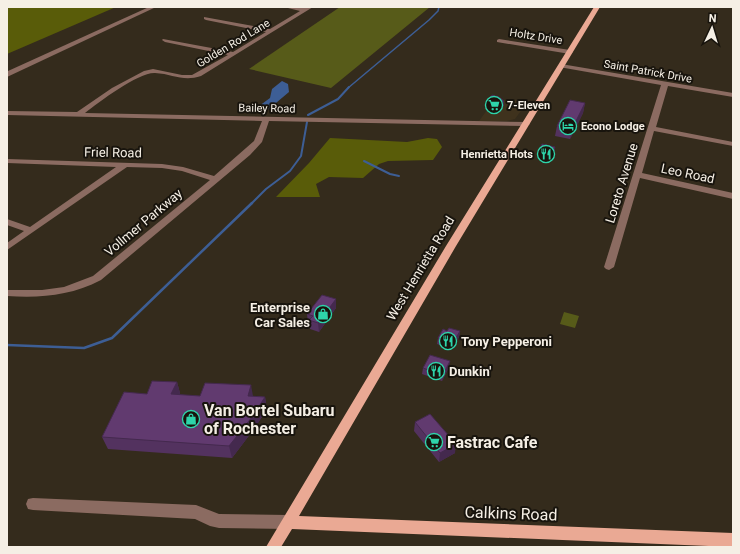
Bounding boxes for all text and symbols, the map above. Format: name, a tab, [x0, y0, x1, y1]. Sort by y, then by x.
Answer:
north arrow	[692, 8, 732, 48]
text: N	[708, 12, 717, 25]
street label: Golden Rod Lane	[194, 16, 272, 70]
street label: Holtz Drive	[509, 26, 563, 47]
street label: Saint Patrick Drive	[603, 57, 693, 86]
supermarket icon: 7-Eleven	[484, 95, 504, 115]
place label: 7-Eleven	[507, 99, 550, 112]
street label: Bailey Road	[238, 102, 296, 115]
hotel icon: Econo Lodge	[558, 116, 578, 136]
place label: Econo Lodge	[581, 120, 645, 133]
street label: Loreto Avenue	[602, 141, 641, 225]
street label: Friel Road	[84, 144, 142, 161]
restaurant icon: Henrietta Hots	[536, 144, 556, 164]
place label: Henrietta Hots	[461, 148, 533, 161]
street label: Leo Road	[660, 161, 716, 186]
street label: Vollmer Parkway	[101, 186, 185, 259]
street label: West Henrietta Road	[383, 213, 457, 323]
place label: Enterprise Car Sales	[250, 300, 310, 330]
shop icon: Enterprise Car Sales	[313, 304, 333, 324]
restaurant icon: Tony Pepperoni	[438, 331, 458, 351]
place label: Tony Pepperoni	[461, 334, 552, 349]
restaurant icon: Dunkin'	[426, 361, 446, 381]
place label: Dunkin'	[449, 364, 491, 379]
place label: Van Bortel Subaru of Rochester	[204, 401, 335, 438]
shop icon: Van Bortel Subaru of Rochester	[181, 409, 201, 429]
supermarket icon: Fastrac Cafe	[424, 432, 444, 452]
place label: Fastrac Cafe	[447, 433, 538, 452]
street label: Calkins Road	[464, 502, 558, 525]

